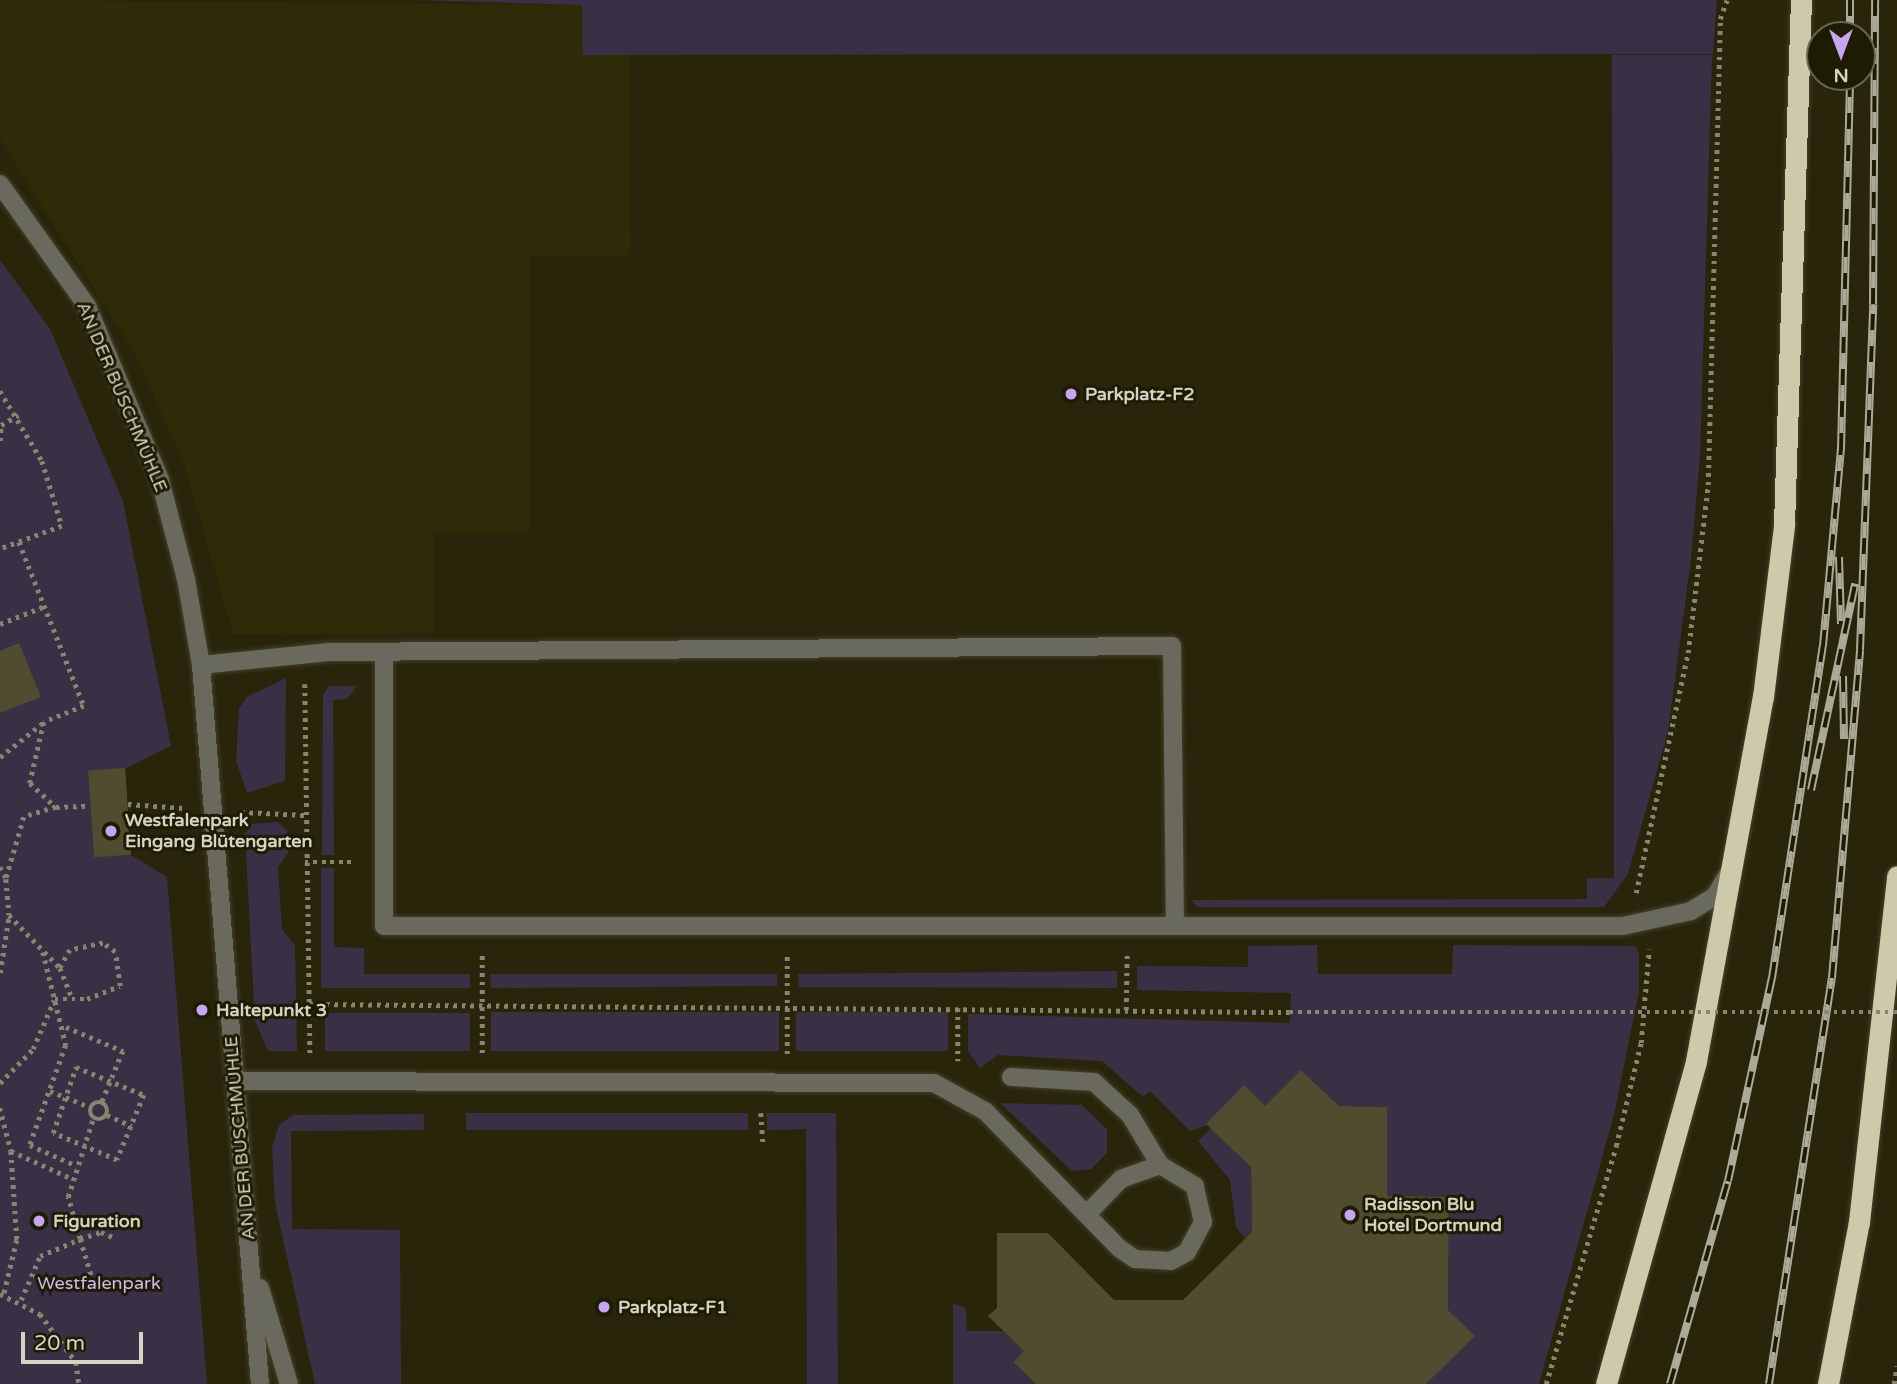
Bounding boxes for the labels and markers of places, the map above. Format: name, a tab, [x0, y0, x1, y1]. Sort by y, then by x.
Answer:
place label: Parkplatz-F2	[1085, 383, 1195, 405]
marker: Parkplatz-F2	[1063, 386, 1079, 402]
place label: Westfalenpark Eingang Blütengarten	[125, 810, 312, 852]
marker: Westfalenpark Eingang Blütengarten	[103, 823, 119, 839]
place label: Haltepunkt 3	[216, 999, 327, 1021]
marker: Haltepunkt 3	[194, 1002, 210, 1018]
place label: Radisson Blu Hotel Dortmund	[1364, 1194, 1502, 1236]
marker: Radisson Blu Hotel Dortmund	[1342, 1207, 1358, 1223]
place label: Figuration	[53, 1210, 141, 1232]
marker: Figuration	[31, 1213, 47, 1229]
place label: Parkplatz-F1	[618, 1296, 728, 1318]
marker: Parkplatz-F1	[596, 1299, 612, 1315]

